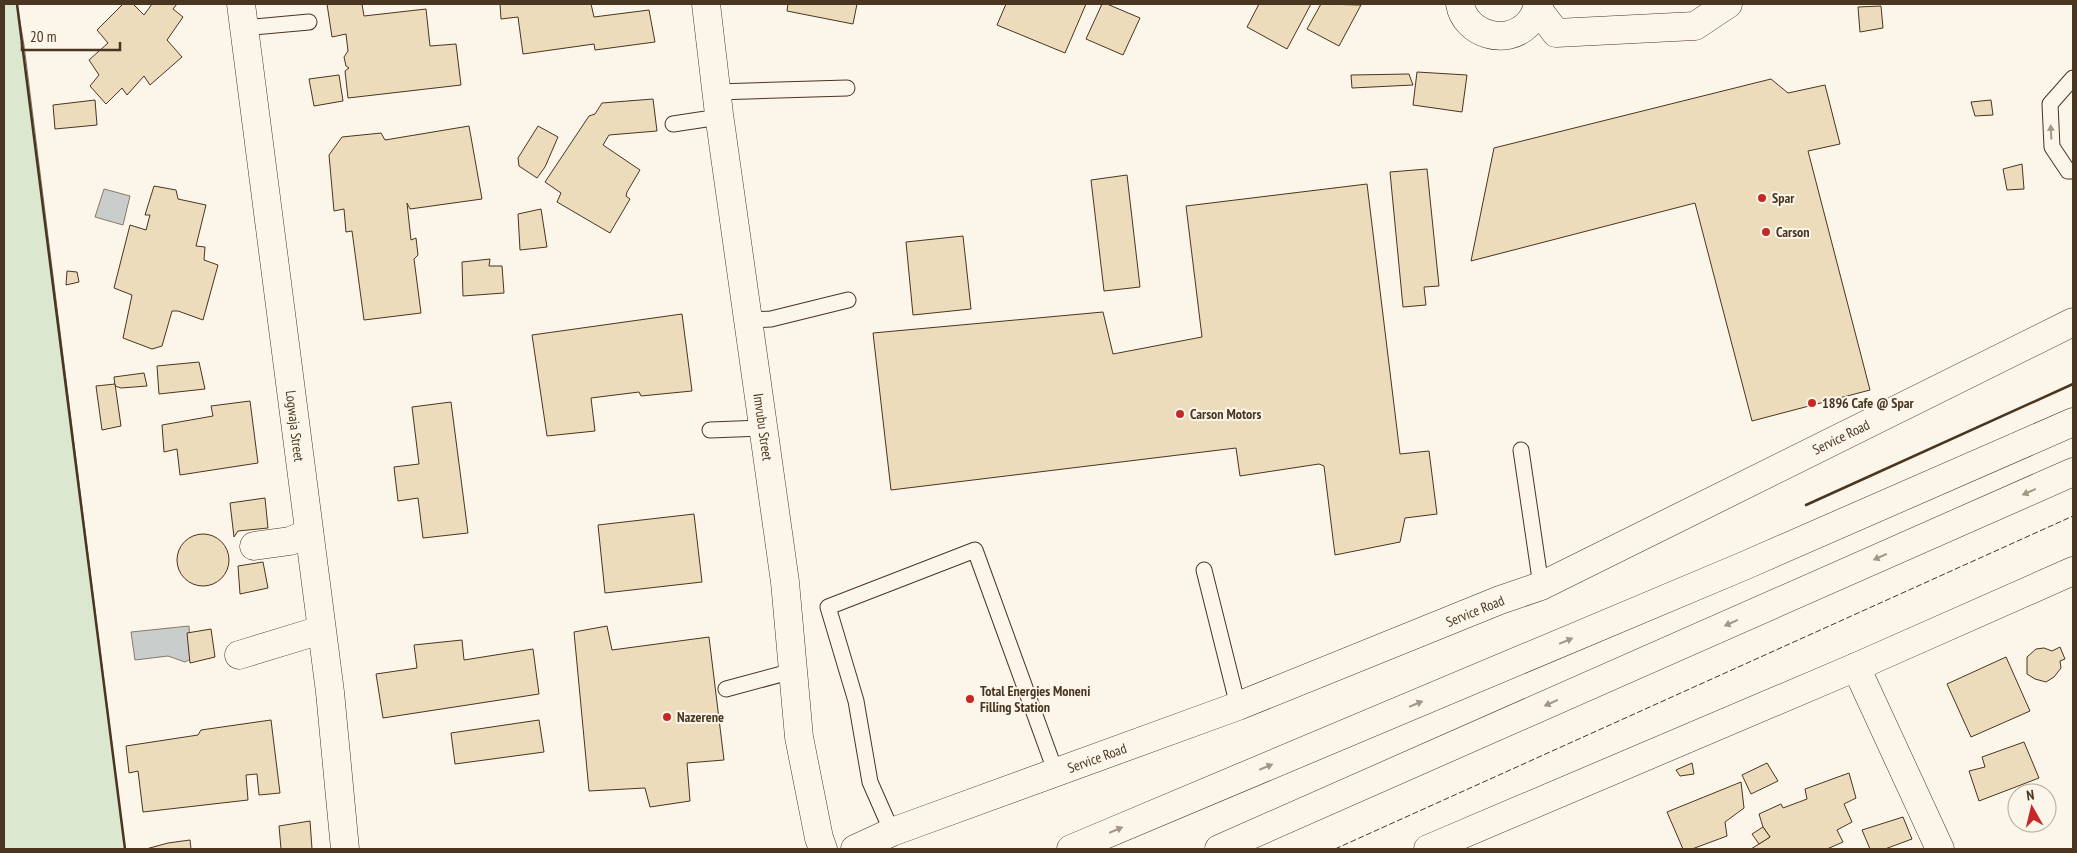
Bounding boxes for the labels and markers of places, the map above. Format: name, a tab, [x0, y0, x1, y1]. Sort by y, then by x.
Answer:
place label: Spar	[1772, 189, 1795, 207]
marker: Spar	[1756, 192, 1768, 204]
place label: Carson	[1776, 223, 1810, 241]
marker: Carson	[1760, 226, 1772, 238]
place label: 1896 Cafe @ Spar	[1822, 394, 1915, 412]
marker: 1896 Cafe @ Spar	[1806, 397, 1818, 409]
place label: Carson Motors	[1190, 405, 1261, 423]
marker: Carson Motors	[1174, 408, 1186, 420]
place label: Total Energies Moneni Filling Station	[980, 682, 1090, 716]
marker: Total Energies Moneni Filling Station	[964, 693, 976, 705]
place label: Nazerene	[677, 708, 724, 726]
marker: Nazerene	[661, 711, 673, 723]

